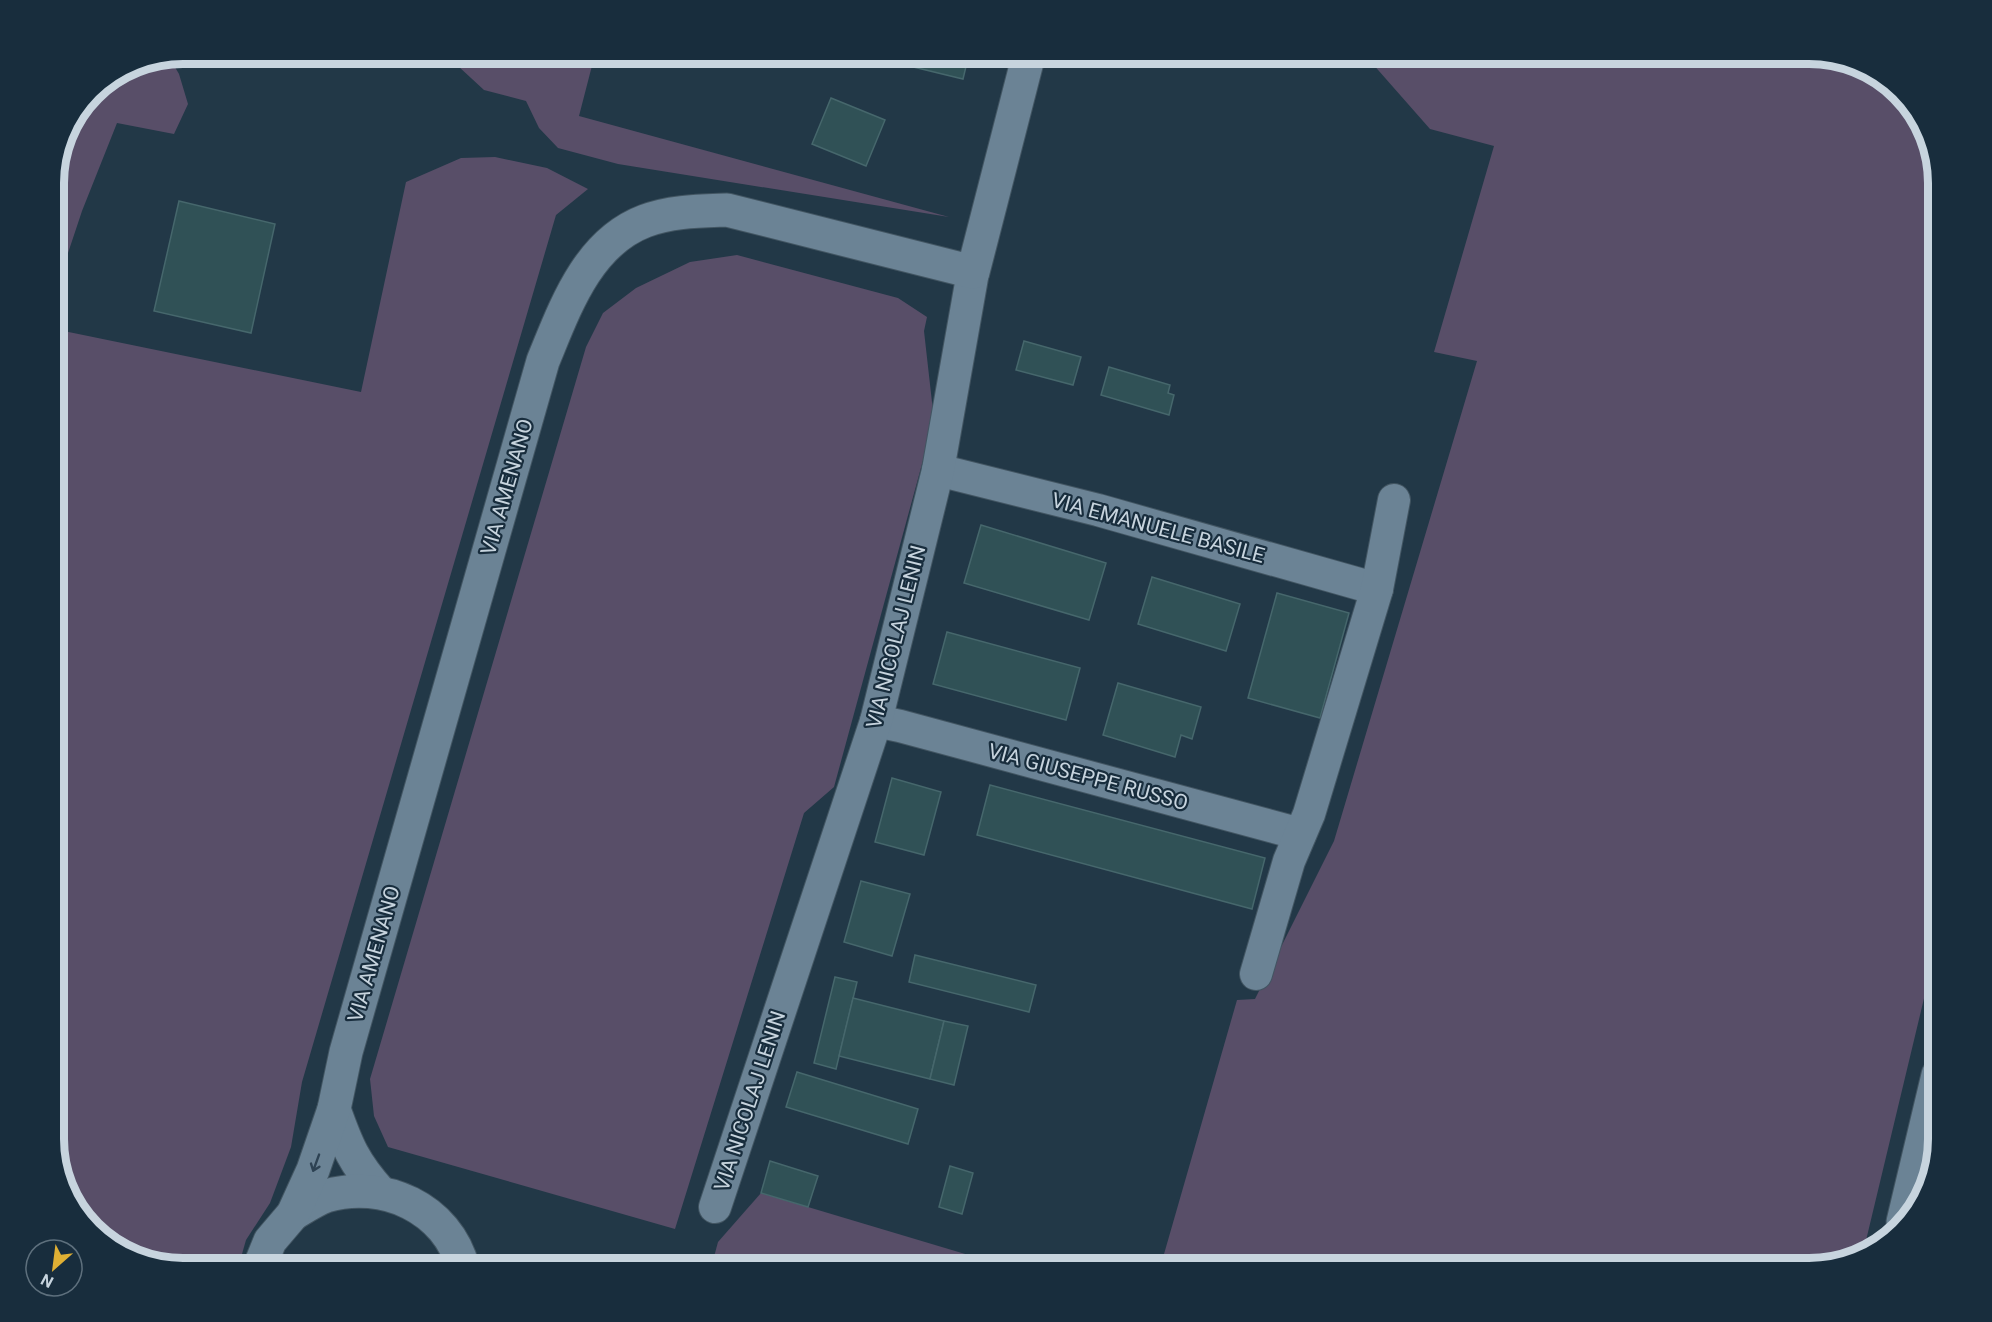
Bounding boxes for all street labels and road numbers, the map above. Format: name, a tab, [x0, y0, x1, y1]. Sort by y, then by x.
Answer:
street label: VIA AMENANO	[476, 416, 538, 558]
street label: VIA EMANUELE BASILE	[1049, 488, 1267, 568]
street label: VIA NICOLAJ LENIN	[862, 543, 930, 731]
street label: VIA GIUSEPPE RUSSO	[986, 739, 1190, 815]
street label: VIA AMENANO	[343, 883, 405, 1025]
street label: VIA NICOLAJ LENIN	[710, 1008, 790, 1194]

